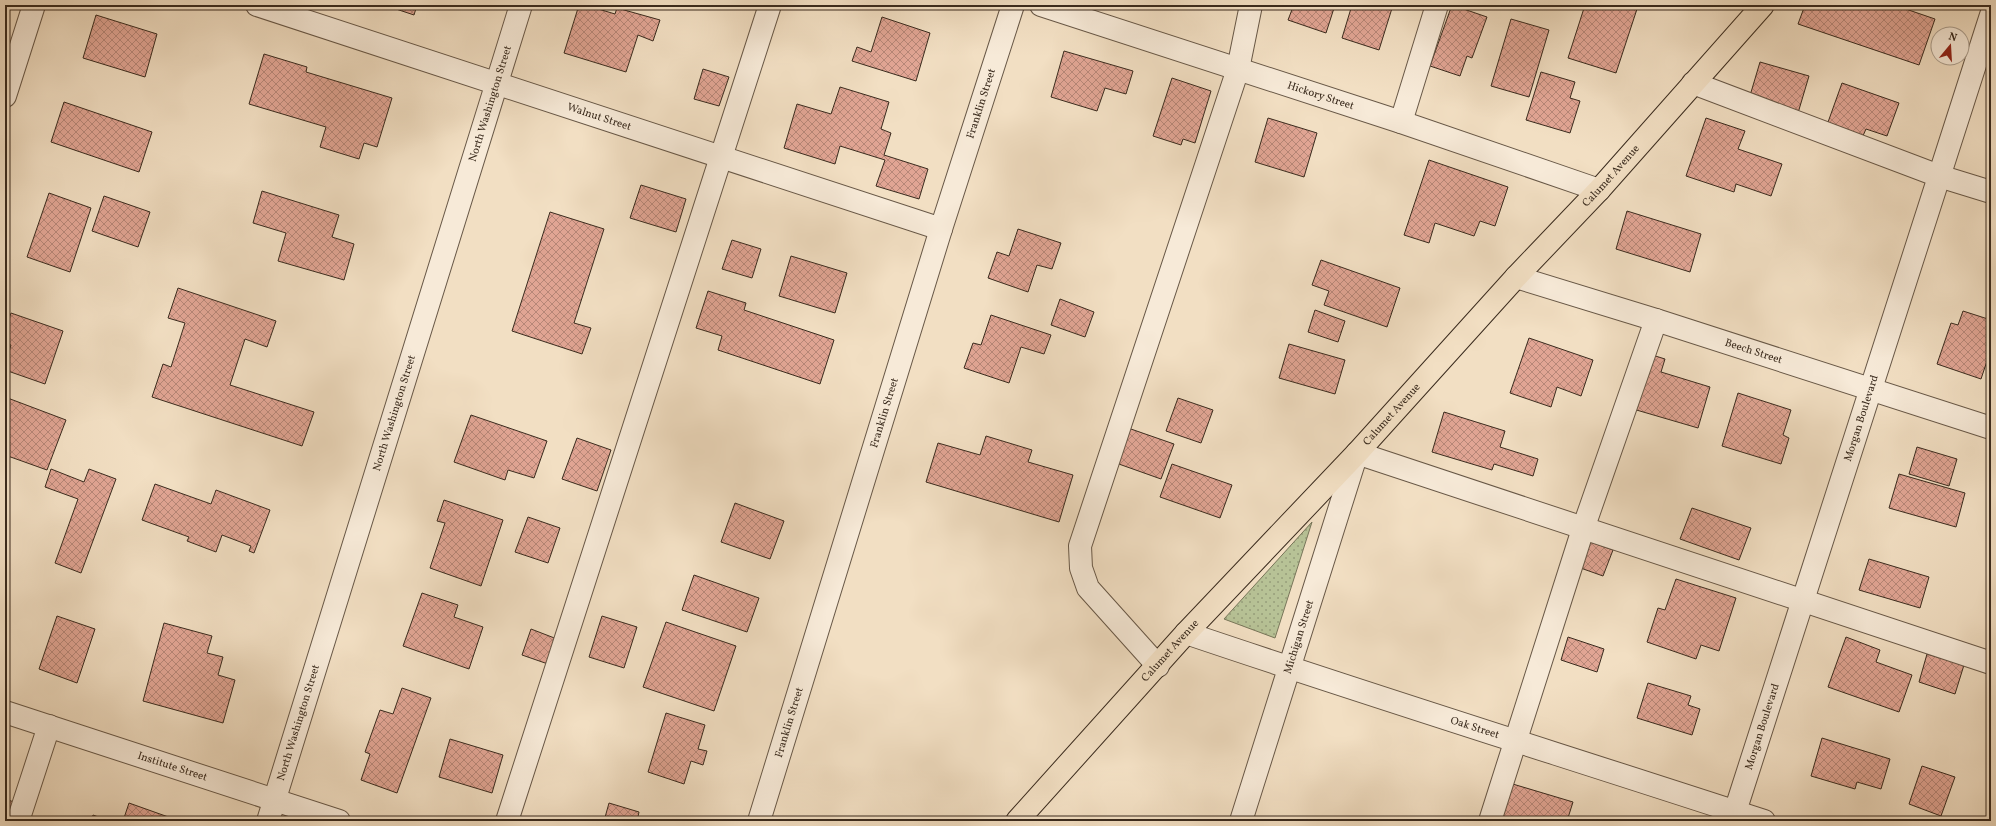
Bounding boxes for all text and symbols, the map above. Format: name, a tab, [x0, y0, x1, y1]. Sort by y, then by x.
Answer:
north arrow	[1930, 26, 1970, 66]
text: N	[1947, 30, 1959, 46]
street label: North Washington Street	[465, 44, 515, 164]
street label: Franklin Street	[963, 67, 1000, 141]
street label: Hickory Street	[1285, 78, 1356, 114]
street label: Walnut Street	[565, 100, 633, 135]
street label: Calumet Avenue	[1579, 142, 1643, 210]
street label: Beech Street	[1723, 335, 1784, 368]
street label: North Washington Street	[369, 353, 420, 473]
street label: Morgan Boulevard	[1841, 373, 1882, 463]
street label: Franklin Street	[867, 376, 902, 450]
street label: Calumet Avenue	[1360, 380, 1424, 449]
street label: Michigan Street	[1280, 598, 1318, 676]
street label: Calumet Avenue	[1138, 616, 1202, 685]
street label: North Washington Street	[273, 663, 324, 783]
street label: Morgan Boulevard	[1741, 682, 1783, 772]
street label: Franklin Street	[771, 685, 807, 760]
street label: Oak Street	[1448, 713, 1501, 743]
street label: Institute Street	[136, 748, 209, 785]

